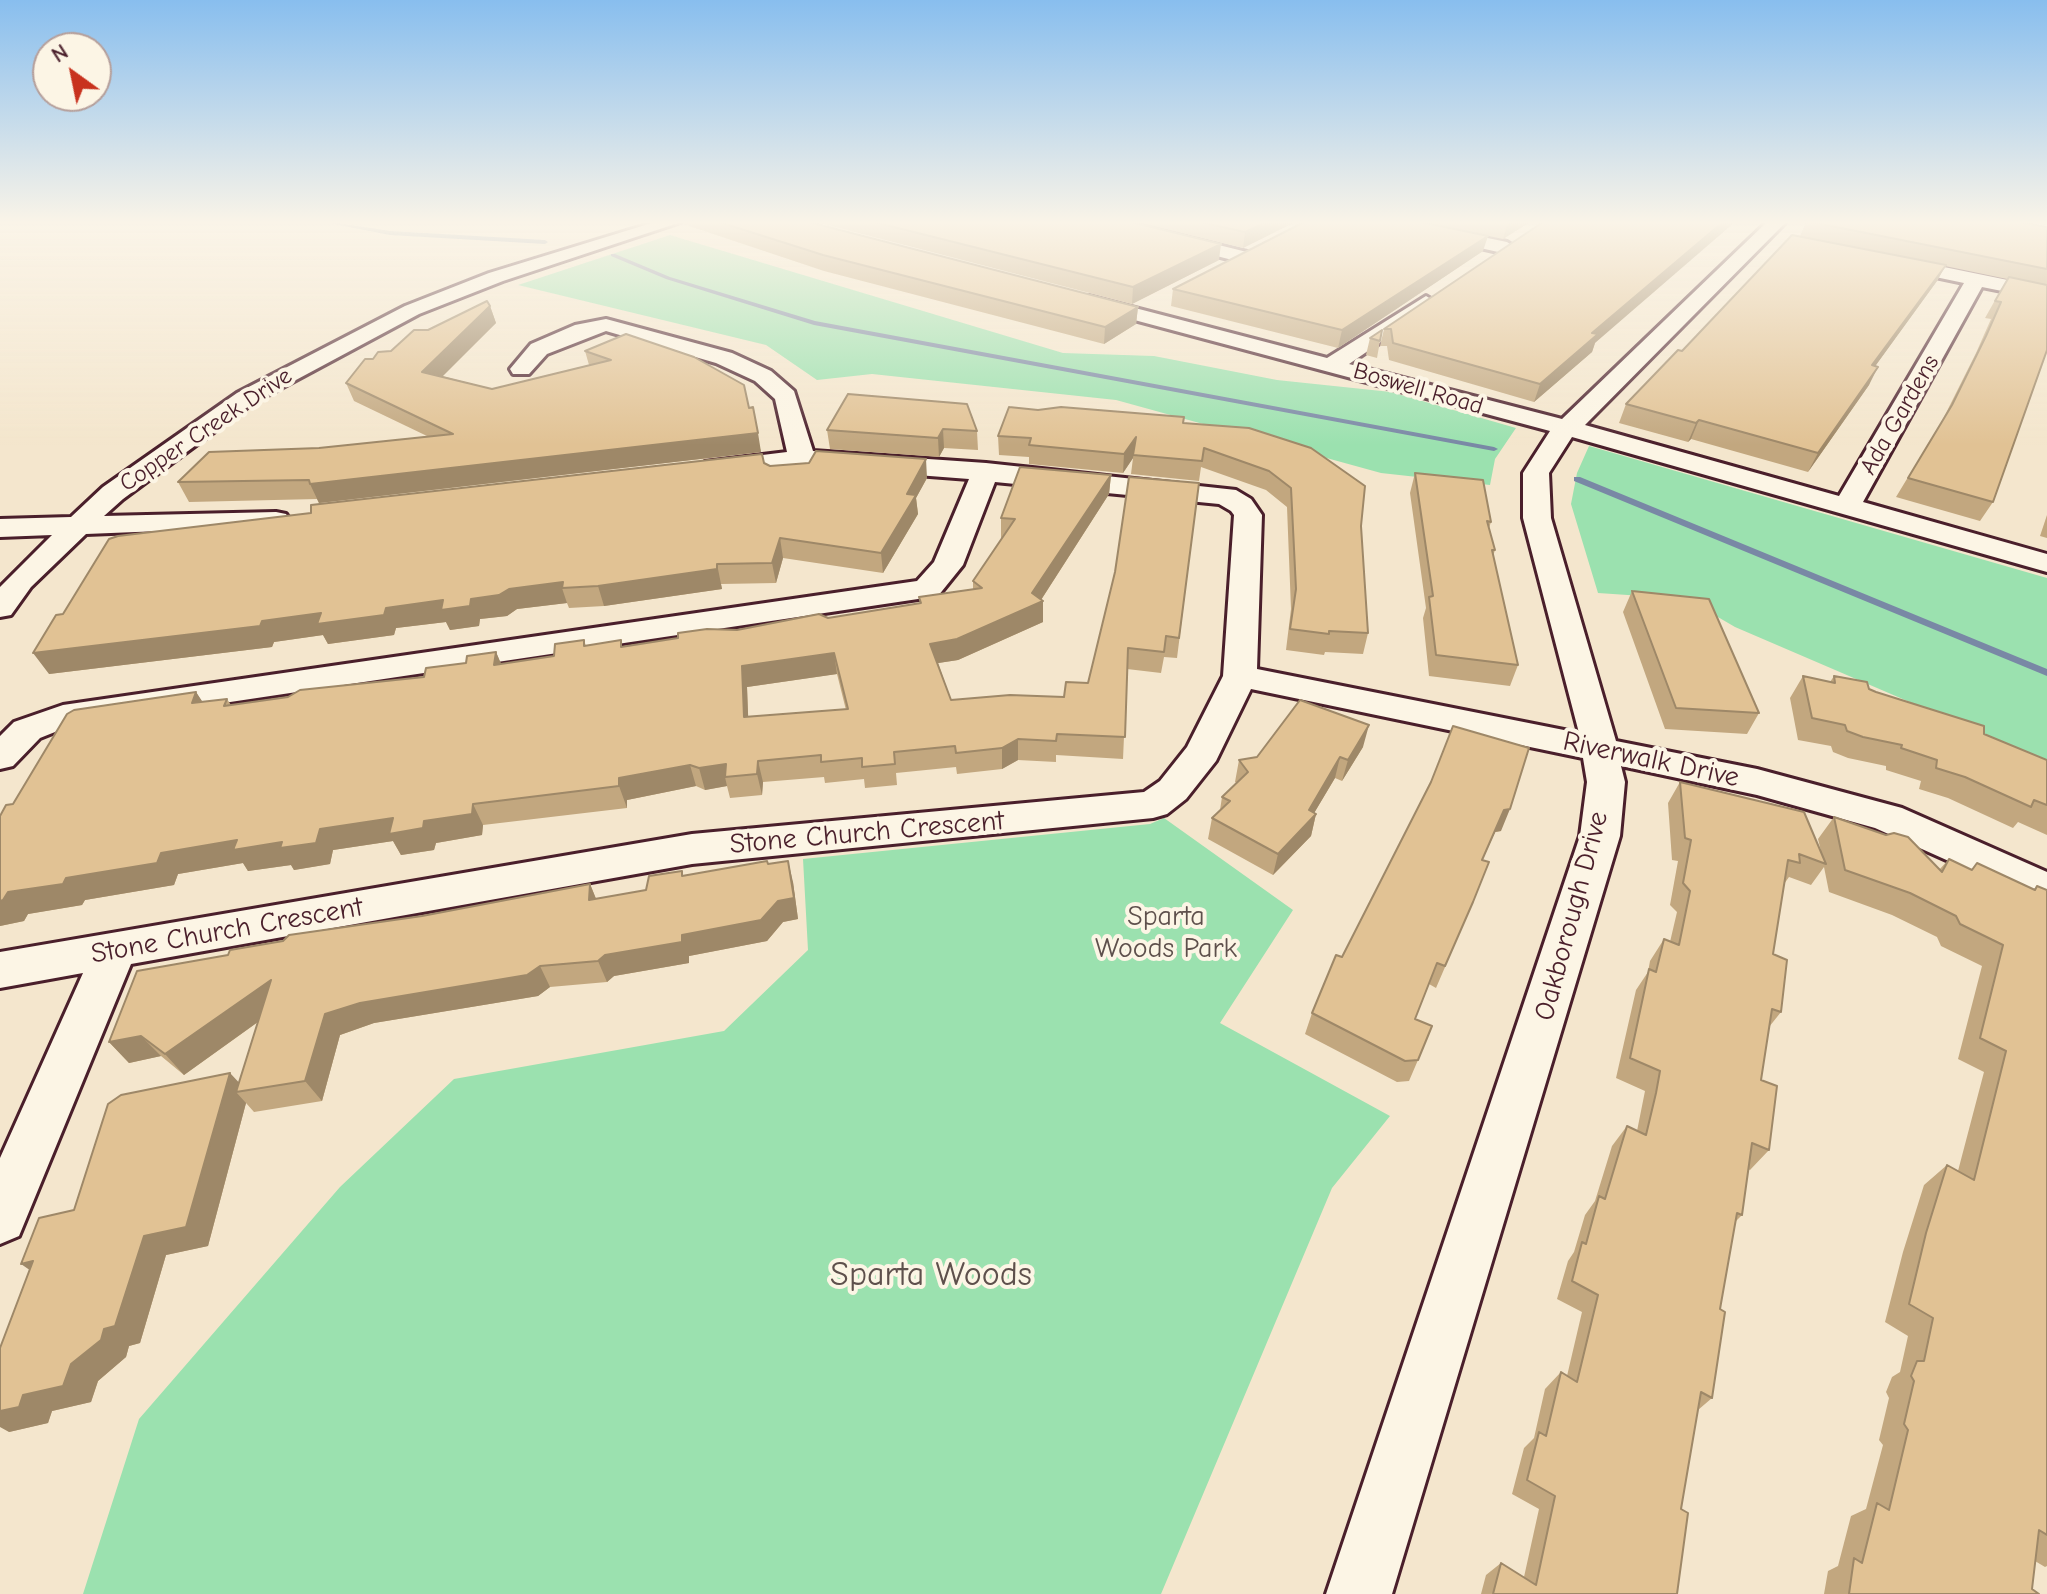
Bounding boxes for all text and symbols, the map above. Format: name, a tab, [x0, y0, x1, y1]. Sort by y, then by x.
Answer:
north arrow	[32, 32, 112, 112]
text: N	[47, 39, 73, 68]
street label: Ada Gardens	[1854, 350, 1946, 480]
street label: Boswell Road	[1350, 357, 1486, 421]
street label: Copper Creek Drive	[114, 362, 298, 498]
street label: Riverwalk Drive	[1560, 725, 1742, 795]
street label: Stone Church Crescent	[728, 804, 1006, 862]
street label: Oakborough Drive	[1528, 808, 1616, 1024]
street label: Stone Church Crescent	[88, 891, 366, 971]
park label: Sparta Woods Park	[1095, 900, 1237, 966]
park label: Sparta Woods	[830, 1255, 1032, 1295]

